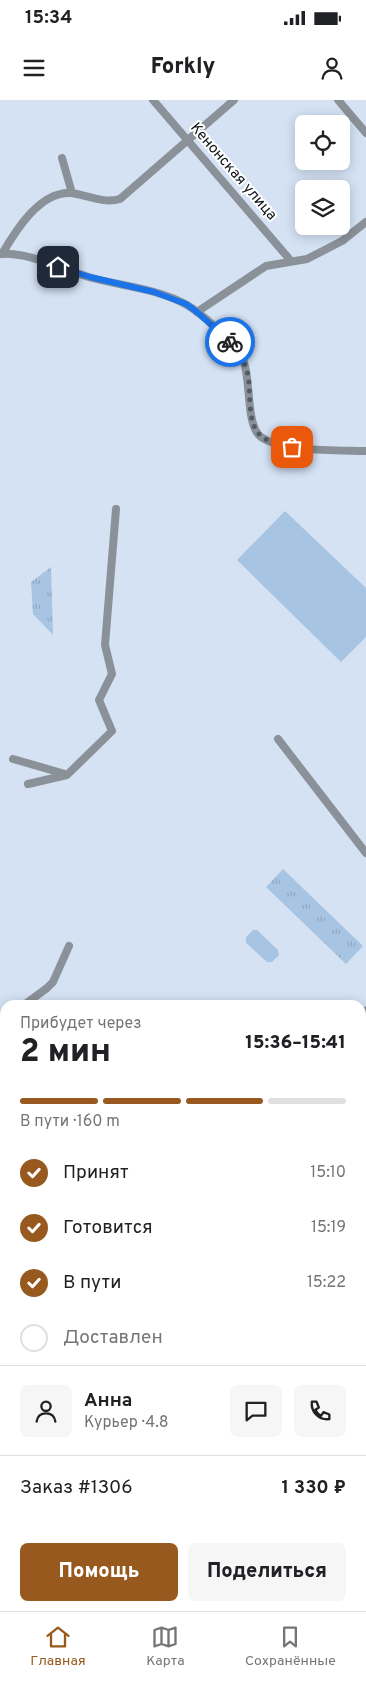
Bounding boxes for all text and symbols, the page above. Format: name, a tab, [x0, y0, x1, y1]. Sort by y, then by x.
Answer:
text: 15:34	[25, 6, 72, 30]
icon: menu	[20, 54, 48, 82]
text: Forkly	[151, 54, 215, 81]
icon: person	[318, 54, 346, 82]
map controls	[295, 115, 350, 235]
button: locate	[295, 115, 350, 170]
street label: Кенонская улица	[185, 119, 281, 225]
button: layers	[295, 180, 350, 235]
pin	[37, 246, 79, 288]
icon: home	[44, 253, 72, 281]
courier	[205, 317, 255, 367]
icon: bike	[216, 328, 244, 356]
pin	[271, 426, 313, 468]
icon: bag	[278, 433, 306, 461]
text: Прибудет через	[20, 1014, 142, 1034]
text: 15:36–15:41	[245, 1031, 346, 1055]
text: 2 мин	[20, 1033, 111, 1073]
text: В пути · 160 m	[20, 1112, 120, 1132]
icon: check	[20, 1159, 48, 1187]
text: Принят	[63, 1161, 129, 1185]
text: 15:10	[310, 1163, 346, 1183]
icon: check	[20, 1214, 48, 1242]
text: Готовится	[63, 1216, 153, 1240]
text: 15:19	[311, 1218, 346, 1238]
icon: check	[20, 1269, 48, 1297]
text: В пути	[63, 1271, 121, 1295]
text: 15:22	[307, 1273, 346, 1293]
text: Доставлен	[63, 1326, 163, 1350]
button: person	[20, 1385, 72, 1437]
button: chat	[230, 1385, 282, 1437]
button: phone	[294, 1385, 346, 1437]
text: Анна	[84, 1389, 132, 1413]
text: Курьер · 4.8	[84, 1413, 169, 1433]
text: Заказ #1306	[20, 1476, 133, 1500]
text: 1 330 ₽	[281, 1476, 346, 1500]
button: Помощь	[20, 1543, 178, 1601]
button: Поделиться	[188, 1543, 346, 1601]
tab: Главная	[30, 1623, 86, 1670]
tab: Карта	[146, 1623, 185, 1670]
tab: Сохранённые	[245, 1623, 336, 1670]

